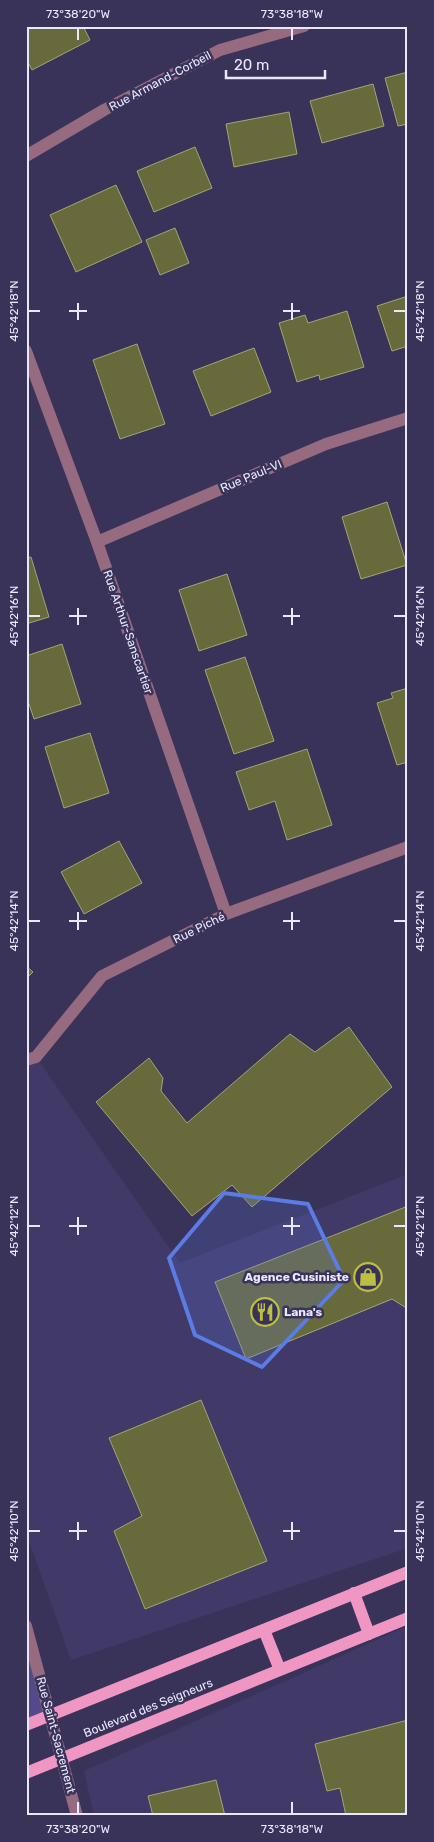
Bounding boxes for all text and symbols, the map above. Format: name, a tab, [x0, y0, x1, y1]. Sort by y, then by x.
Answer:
text: 73°38'20"W	[46, 7, 111, 21]
text: 73°38'18"W	[261, 7, 324, 21]
street label: Rue Armand-Corbeil	[107, 48, 214, 114]
scale bar	[226, 48, 325, 80]
text: 20 m	[234, 56, 269, 74]
text: 45°42'18"N	[7, 280, 21, 342]
text: 45°42'18"N	[413, 280, 427, 342]
street label: Rue Paul-VI	[218, 457, 284, 495]
street label: Rue Arthur-Sanscartier	[100, 568, 156, 696]
text: 45°42'16"N	[7, 586, 21, 646]
text: 45°42'16"N	[413, 586, 427, 646]
text: 45°42'14"N	[7, 891, 21, 951]
text: 45°42'14"N	[413, 891, 427, 951]
street label: Rue Piché	[171, 909, 227, 947]
text: 45°42'12"N	[7, 1196, 21, 1256]
text: 45°42'12"N	[413, 1196, 427, 1256]
shop icon: Agence Cusiniste	[353, 1262, 383, 1292]
place label: Agence Cusiniste	[245, 1270, 349, 1284]
restaurant icon: Lana's	[250, 1297, 280, 1327]
place label: Lana's	[284, 1305, 322, 1319]
text: 45°42'10"N	[7, 1500, 21, 1562]
text: 45°42'10"N	[413, 1500, 427, 1562]
street label: Rue Saint-Sacrement	[34, 1675, 78, 1795]
street label: Boulevard des Seigneurs	[81, 1676, 215, 1740]
text: 73°38'20"W	[46, 1822, 111, 1836]
text: 73°38'18"W	[261, 1822, 324, 1836]

